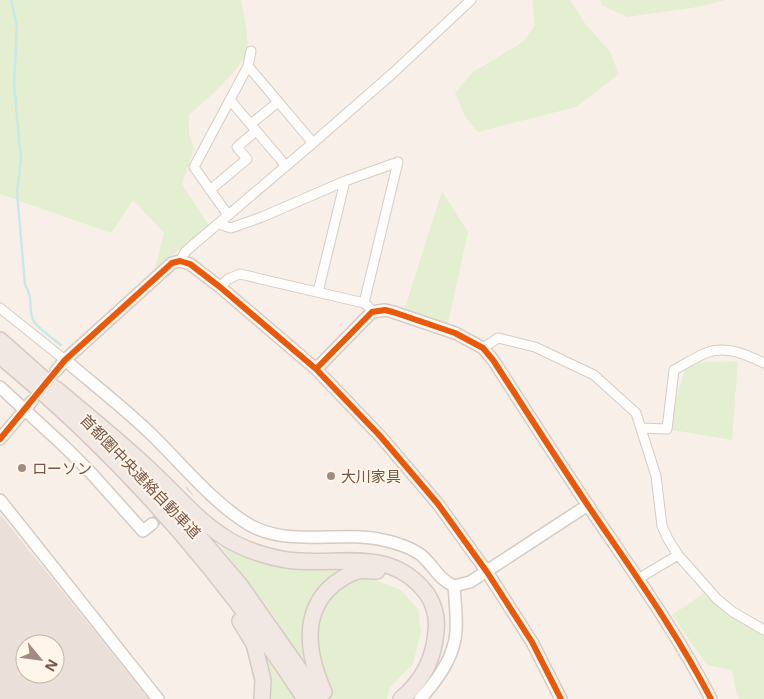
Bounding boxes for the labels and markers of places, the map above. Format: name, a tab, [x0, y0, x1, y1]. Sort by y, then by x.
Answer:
place label: ローソン	[32, 458, 92, 478]
marker: ローソン	[16, 462, 28, 474]
place label: 大川家具	[341, 466, 401, 486]
marker: 大川家具	[325, 470, 337, 482]

